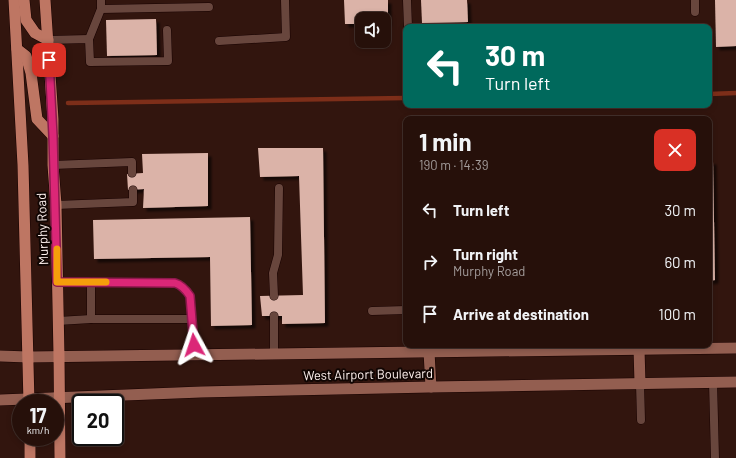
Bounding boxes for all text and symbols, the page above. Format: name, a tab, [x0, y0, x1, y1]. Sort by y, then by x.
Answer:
map controls	[355, 12, 391, 48]
button: sound	[355, 12, 391, 48]
text: 30 m	[485, 38, 545, 72]
icon: left	[419, 40, 471, 92]
pin	[32, 43, 66, 77]
icon: arrive	[38, 49, 60, 71]
text: Turn left	[485, 72, 551, 94]
text: 1 min	[419, 127, 472, 156]
button: close	[654, 129, 696, 171]
text: 190 m · 14:39	[419, 157, 489, 173]
street label: Murphy Road	[33, 193, 51, 265]
icon: left	[419, 199, 441, 221]
text: Turn left	[453, 201, 509, 219]
text: 30 m	[664, 201, 696, 219]
text: Turn right	[453, 245, 518, 263]
icon: right	[419, 251, 441, 273]
text: 60 m	[664, 253, 696, 271]
text: Murphy Road	[453, 263, 525, 279]
icon: arrive	[419, 303, 441, 325]
text: Arrive at destination	[453, 305, 589, 323]
text: 100 m	[658, 305, 696, 323]
position arrow	[173, 324, 215, 366]
street label: West Airport Boulevard	[303, 365, 433, 383]
speed limit sign: 20	[72, 394, 124, 446]
text: 17	[29, 403, 46, 427]
text: km/h	[27, 424, 49, 436]

